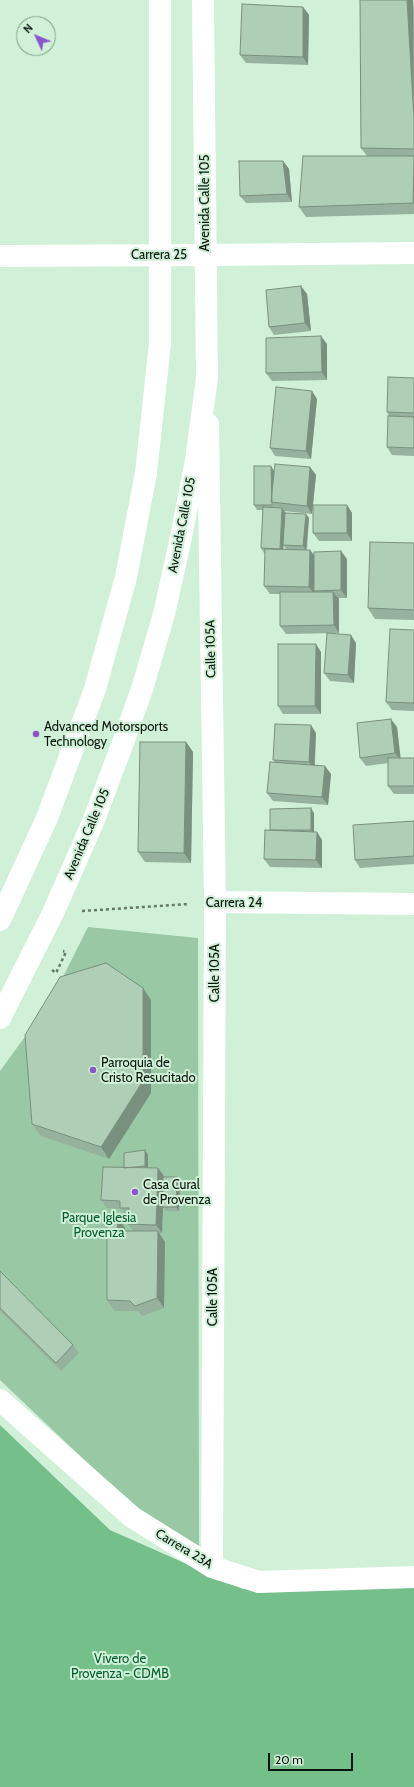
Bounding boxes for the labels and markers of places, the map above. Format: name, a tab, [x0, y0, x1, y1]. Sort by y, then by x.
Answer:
place label: Advanced Motorsports Technology	[44, 719, 168, 750]
marker: Advanced Motorsports Technology	[31, 729, 41, 739]
place label: Parroquia de Cristo Resucitado	[101, 1055, 196, 1086]
marker: Parroquia de Cristo Resucitado	[88, 1065, 98, 1075]
place label: Casa Cural de Provenza	[143, 1177, 211, 1208]
marker: Casa Cural de Provenza	[130, 1187, 140, 1197]

